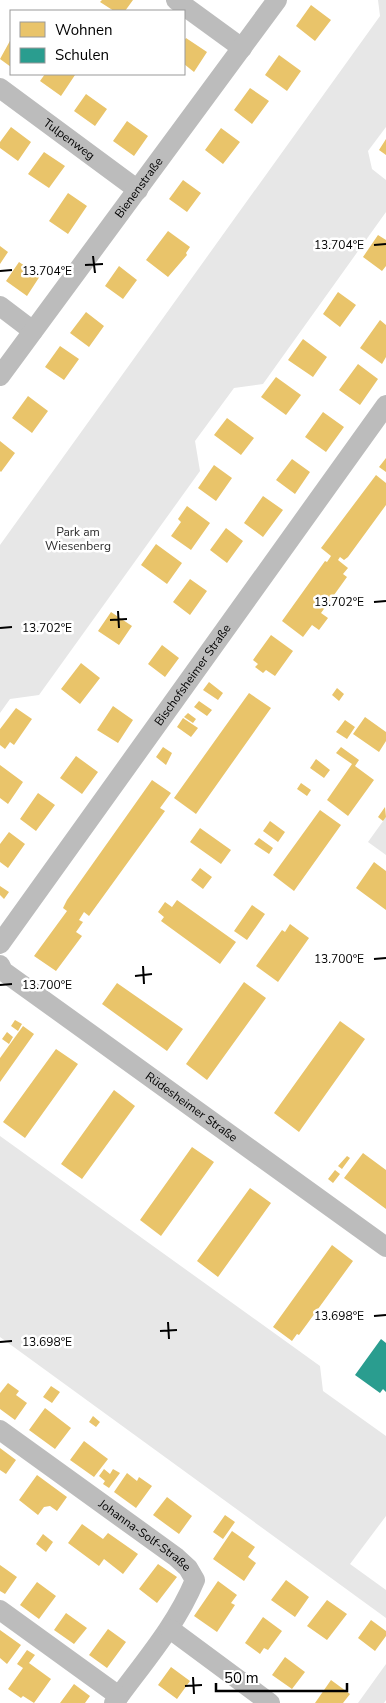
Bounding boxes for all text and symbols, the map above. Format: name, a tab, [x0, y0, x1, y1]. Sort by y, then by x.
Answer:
legend	[10, 10, 185, 75]
text: Wohnen	[55, 20, 113, 40]
text: Schulen	[55, 45, 109, 65]
street label: Tulpenweg	[40, 115, 98, 163]
street label: Bienenstraße	[111, 154, 166, 221]
text: 13.704°E	[314, 237, 364, 253]
text: 13.704°E	[22, 263, 72, 279]
park label: Park am Wiesenberg	[45, 524, 111, 554]
text: 13.702°E	[314, 594, 364, 610]
text: 13.702°E	[22, 620, 72, 636]
street label: Bischofsheimer Straße	[151, 621, 235, 729]
text: 13.700°E	[314, 951, 364, 967]
text: 13.700°E	[22, 977, 72, 993]
street label: Rüdesheimer Straße	[142, 1068, 241, 1145]
text: 13.698°E	[314, 1308, 364, 1324]
text: 13.698°E	[22, 1334, 72, 1350]
street label: Johanna-Solf-Straße	[95, 1495, 194, 1575]
scale bar	[216, 1660, 347, 1692]
text: 50 m	[224, 1668, 259, 1688]

